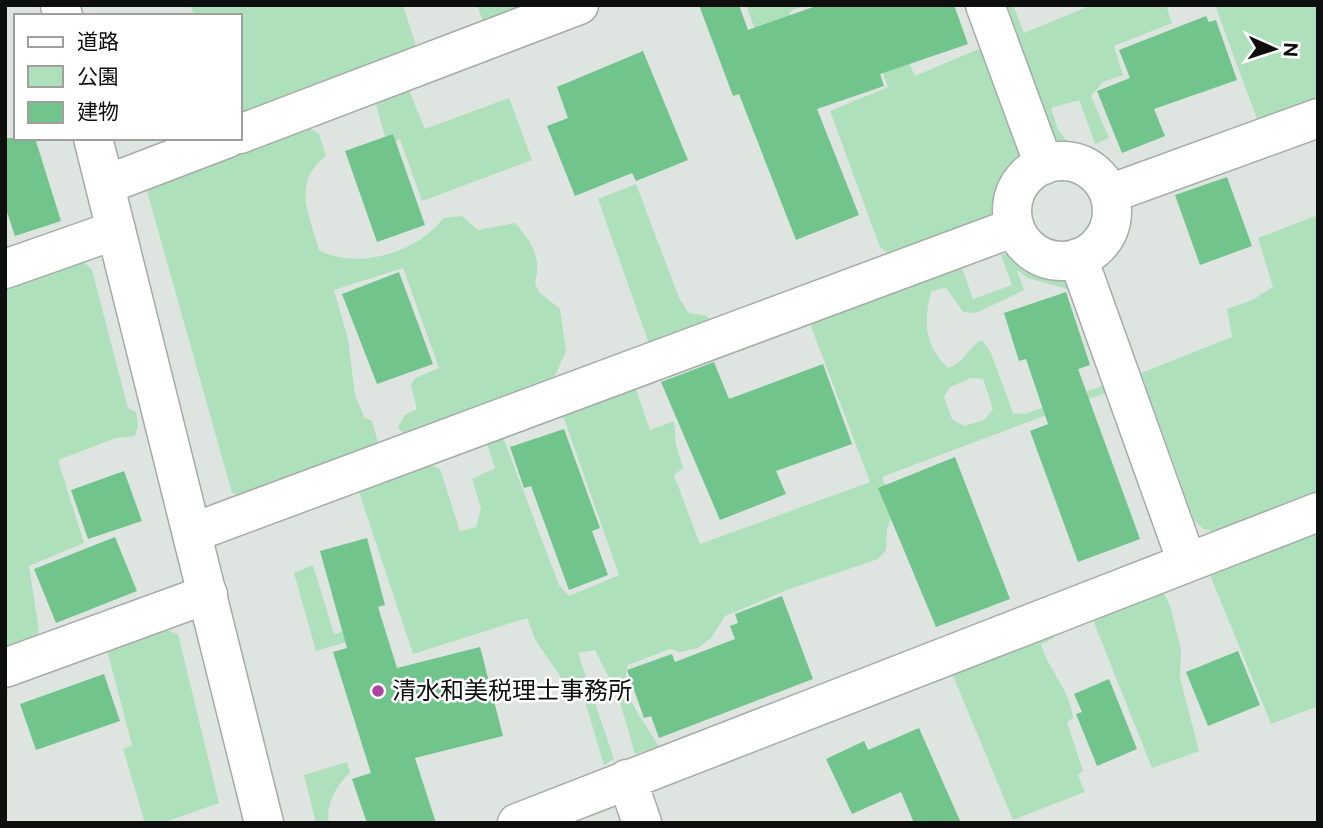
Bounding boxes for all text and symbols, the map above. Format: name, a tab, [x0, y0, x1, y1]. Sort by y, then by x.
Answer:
legend	[14, 14, 242, 140]
north arrow	[1239, 14, 1309, 84]
text: 道路	[77, 29, 119, 54]
text: N	[1280, 42, 1302, 58]
text: 公園	[77, 64, 119, 89]
text: 建物	[77, 99, 119, 124]
place label: 清水和美税理士事務所	[392, 676, 632, 704]
marker: 清水和美税理士事務所	[370, 683, 386, 699]

